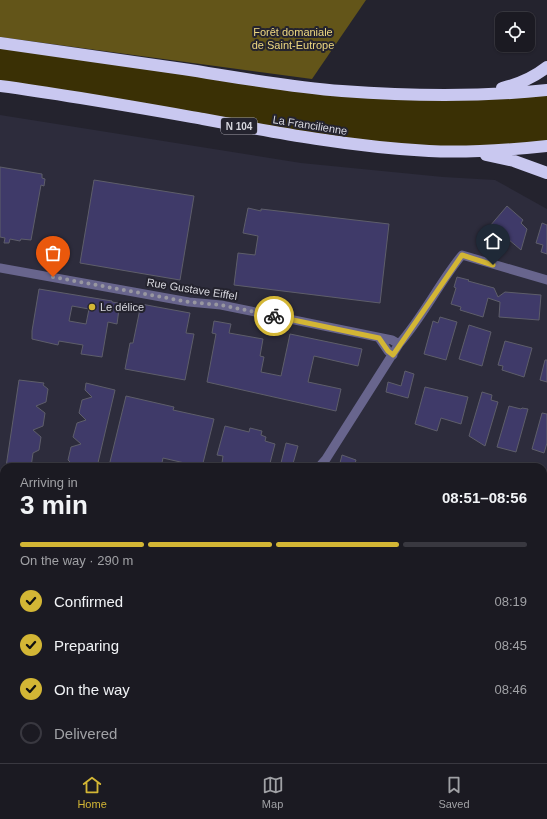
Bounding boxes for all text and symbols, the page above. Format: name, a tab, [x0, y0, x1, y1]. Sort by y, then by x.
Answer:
map controls	[495, 12, 535, 52]
button: locate	[495, 12, 535, 52]
park label: Forêt domaniale de Saint-Eutrope	[252, 26, 334, 51]
street label: La Francilienne	[272, 113, 348, 137]
road number: N 104	[221, 118, 257, 134]
pin	[476, 224, 510, 265]
icon: home	[482, 230, 504, 252]
pin	[36, 236, 70, 277]
icon: bag	[42, 242, 64, 264]
street label: Rue Gustave Eiffel	[146, 276, 238, 302]
courier	[254, 296, 294, 336]
place label: Le délice	[100, 301, 144, 313]
marker: Le délice	[87, 302, 97, 312]
icon: bike	[263, 305, 285, 327]
text: Arriving in	[20, 475, 78, 490]
text: 08:51–08:56	[442, 489, 527, 506]
text: 3 min	[20, 490, 88, 520]
text: On the way · 290 m	[20, 553, 133, 568]
icon: check	[20, 590, 42, 612]
text: Confirmed	[54, 593, 123, 610]
text: 08:19	[494, 594, 527, 609]
icon: check	[20, 634, 42, 656]
text: Preparing	[54, 637, 119, 654]
text: 08:45	[494, 638, 527, 653]
icon: check	[20, 678, 42, 700]
text: On the way	[54, 681, 130, 698]
text: 08:46	[494, 682, 527, 697]
text: Delivered	[54, 725, 117, 742]
tab: Home	[77, 774, 107, 810]
tab: Map	[262, 774, 284, 810]
tab: Saved	[438, 774, 470, 810]

